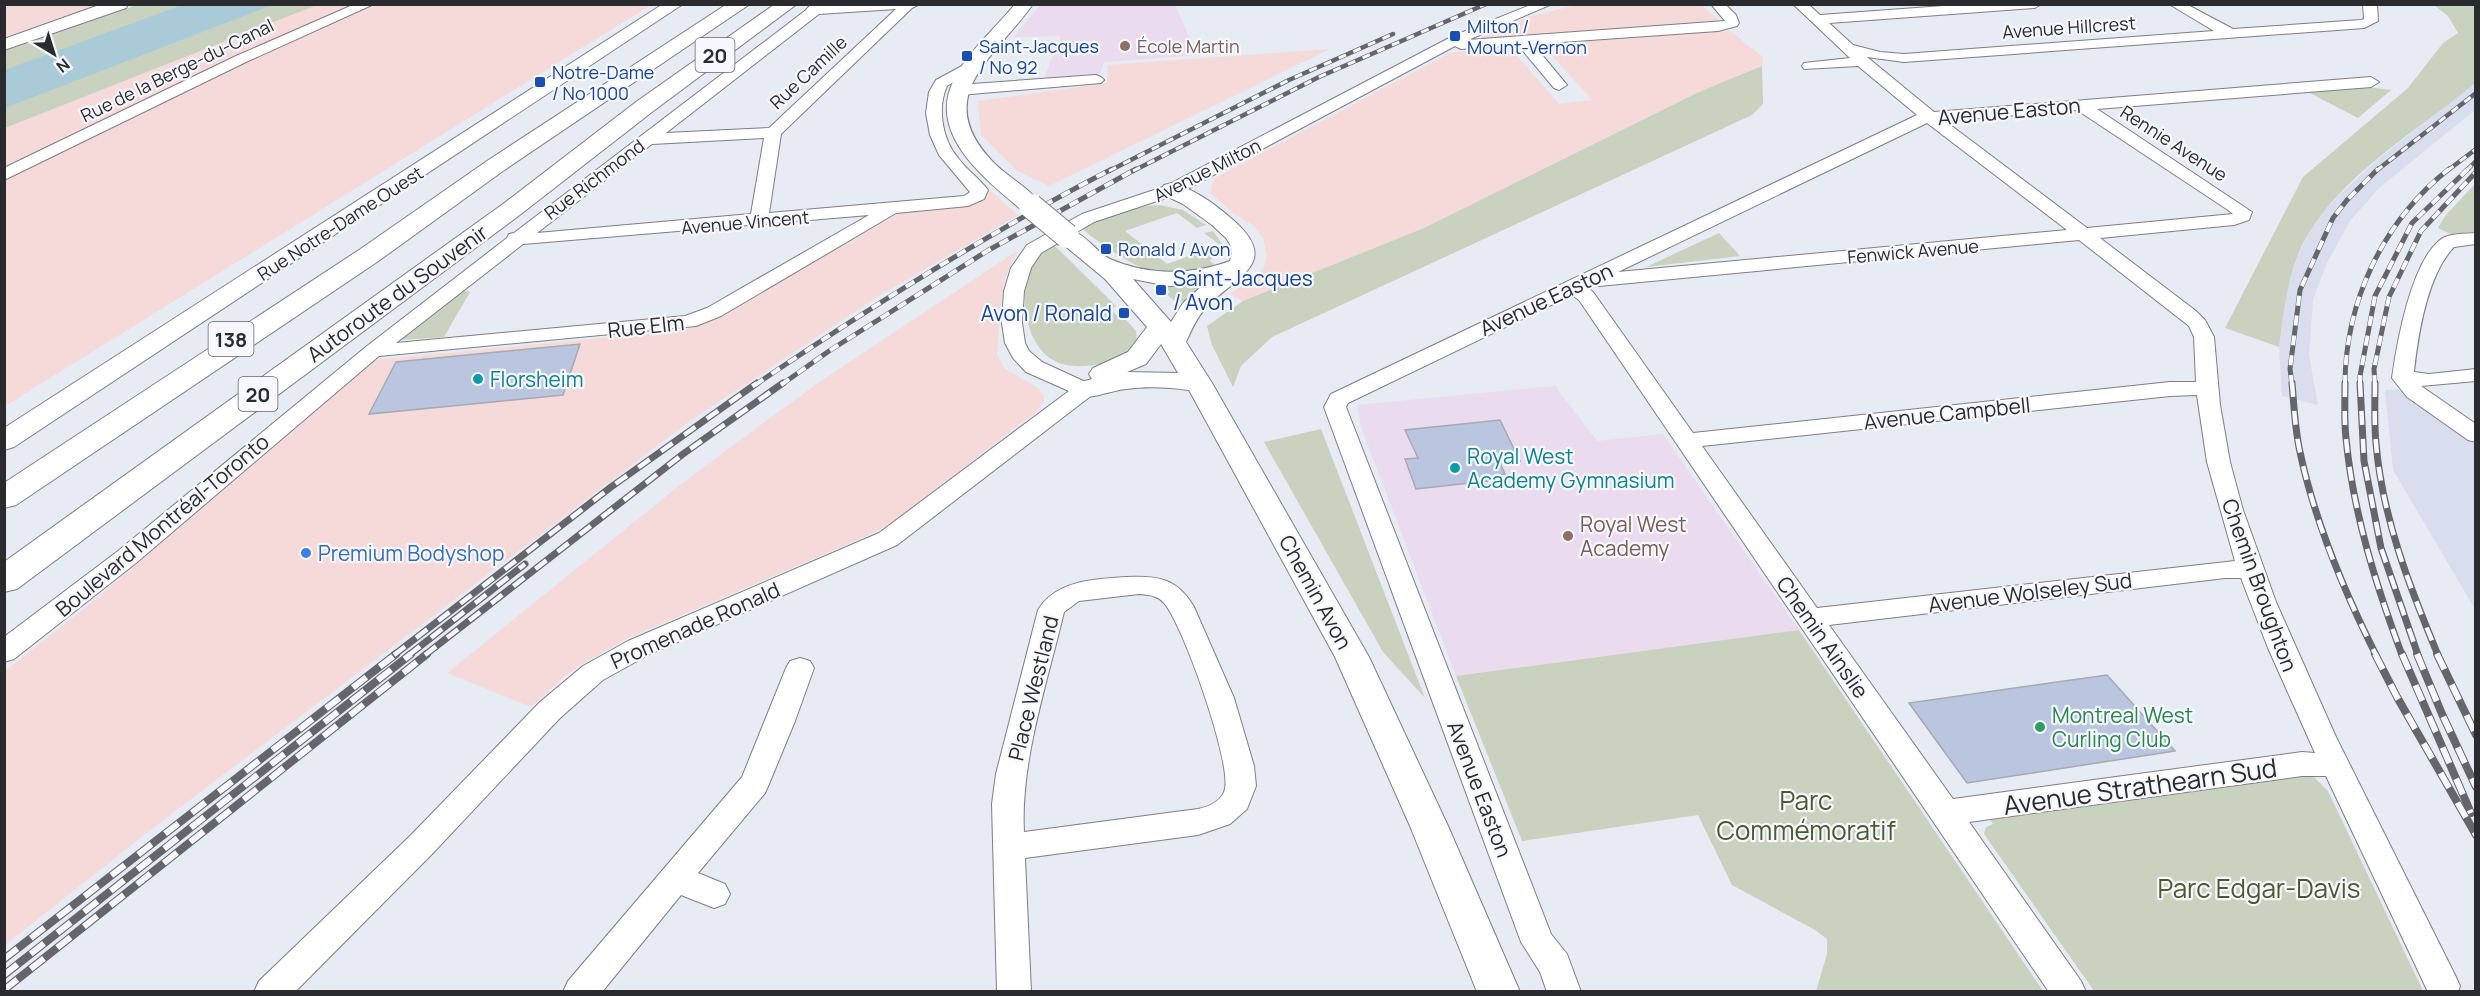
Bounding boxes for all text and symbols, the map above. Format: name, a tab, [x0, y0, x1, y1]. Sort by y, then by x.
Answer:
street label: Avenue Hillcrest	[2002, 10, 2136, 44]
street label: Rue de la Berge-du-Canal	[77, 13, 277, 127]
place label: Milton / Mount-Vernon	[1467, 14, 1587, 59]
north arrow	[24, 24, 84, 84]
marker: Milton / Mount-Vernon	[1448, 29, 1462, 43]
street label: Rue Camille	[764, 30, 852, 114]
place label: Saint-Jacques / No 92	[979, 34, 1099, 79]
place label: École Martin	[1137, 34, 1240, 58]
road number: 20	[696, 38, 734, 72]
marker: École Martin	[1118, 39, 1132, 53]
marker: Saint-Jacques / No 92	[960, 49, 974, 63]
text: N	[52, 54, 75, 78]
place label: Notre-Dame / No 1000	[552, 60, 654, 105]
marker: Notre-Dame / No 1000	[533, 75, 547, 89]
street label: Avenue Easton	[1936, 91, 2082, 131]
street label: Rennie Avenue	[2116, 99, 2232, 187]
street label: Rue Richmond	[539, 133, 649, 225]
street label: Avenue Milton	[1149, 133, 1265, 207]
street label: Rue Notre-Dame Ouest	[253, 160, 427, 286]
street label: Avenue Vincent	[680, 204, 810, 240]
street label: Autoroute du Souvenir	[301, 218, 493, 368]
street label: Fenwick Avenue	[1846, 233, 1980, 269]
place label: Ronald / Avon	[1118, 237, 1231, 261]
marker: Ronald / Avon	[1099, 242, 1113, 256]
street label: Avenue Easton	[1475, 256, 1617, 342]
place label: Saint-Jacques / Avon	[1173, 264, 1313, 316]
marker: Saint-Jacques / Avon	[1154, 283, 1168, 297]
place label: Avon / Ronald	[981, 299, 1112, 327]
marker: Avon / Ronald	[1117, 306, 1131, 320]
street label: Rue Elm	[606, 308, 686, 344]
road number: 138	[208, 322, 254, 356]
place label: Florsheim	[490, 365, 584, 393]
marker: Florsheim	[471, 372, 485, 386]
road number: 20	[238, 377, 278, 411]
street label: Avenue Campbell	[1862, 390, 2032, 436]
street label: Boulevard Montréal-Toronto	[49, 427, 275, 623]
place label: Royal West Academy Gymnasium	[1467, 442, 1675, 494]
marker: Royal West Academy Gymnasium	[1448, 461, 1462, 475]
street label: Chemin Broughton	[2216, 495, 2304, 675]
place label: Royal West Academy	[1580, 510, 1687, 562]
marker: Royal West Academy	[1561, 529, 1575, 543]
street label: Chemin Avon	[1273, 530, 1359, 654]
place label: Premium Bodyshop	[318, 539, 504, 567]
marker: Premium Bodyshop	[299, 546, 313, 560]
street label: Avenue Wolseley Sud	[1926, 566, 2134, 618]
street label: Chemin Ainslie	[1771, 571, 1875, 703]
street label: Promenade Ronald	[606, 575, 784, 675]
street label: Place Westland	[1001, 613, 1065, 763]
place label: Montreal West Curling Club	[2052, 701, 2193, 753]
street label: Avenue Easton	[1441, 717, 1519, 861]
marker: Montreal West Curling Club	[2033, 720, 2047, 734]
street label: Avenue Strathearn Sud	[2001, 749, 2279, 823]
park label: Parc Commémoratif	[1716, 782, 1896, 848]
park label: Parc Edgar-Davis	[2158, 870, 2360, 906]

